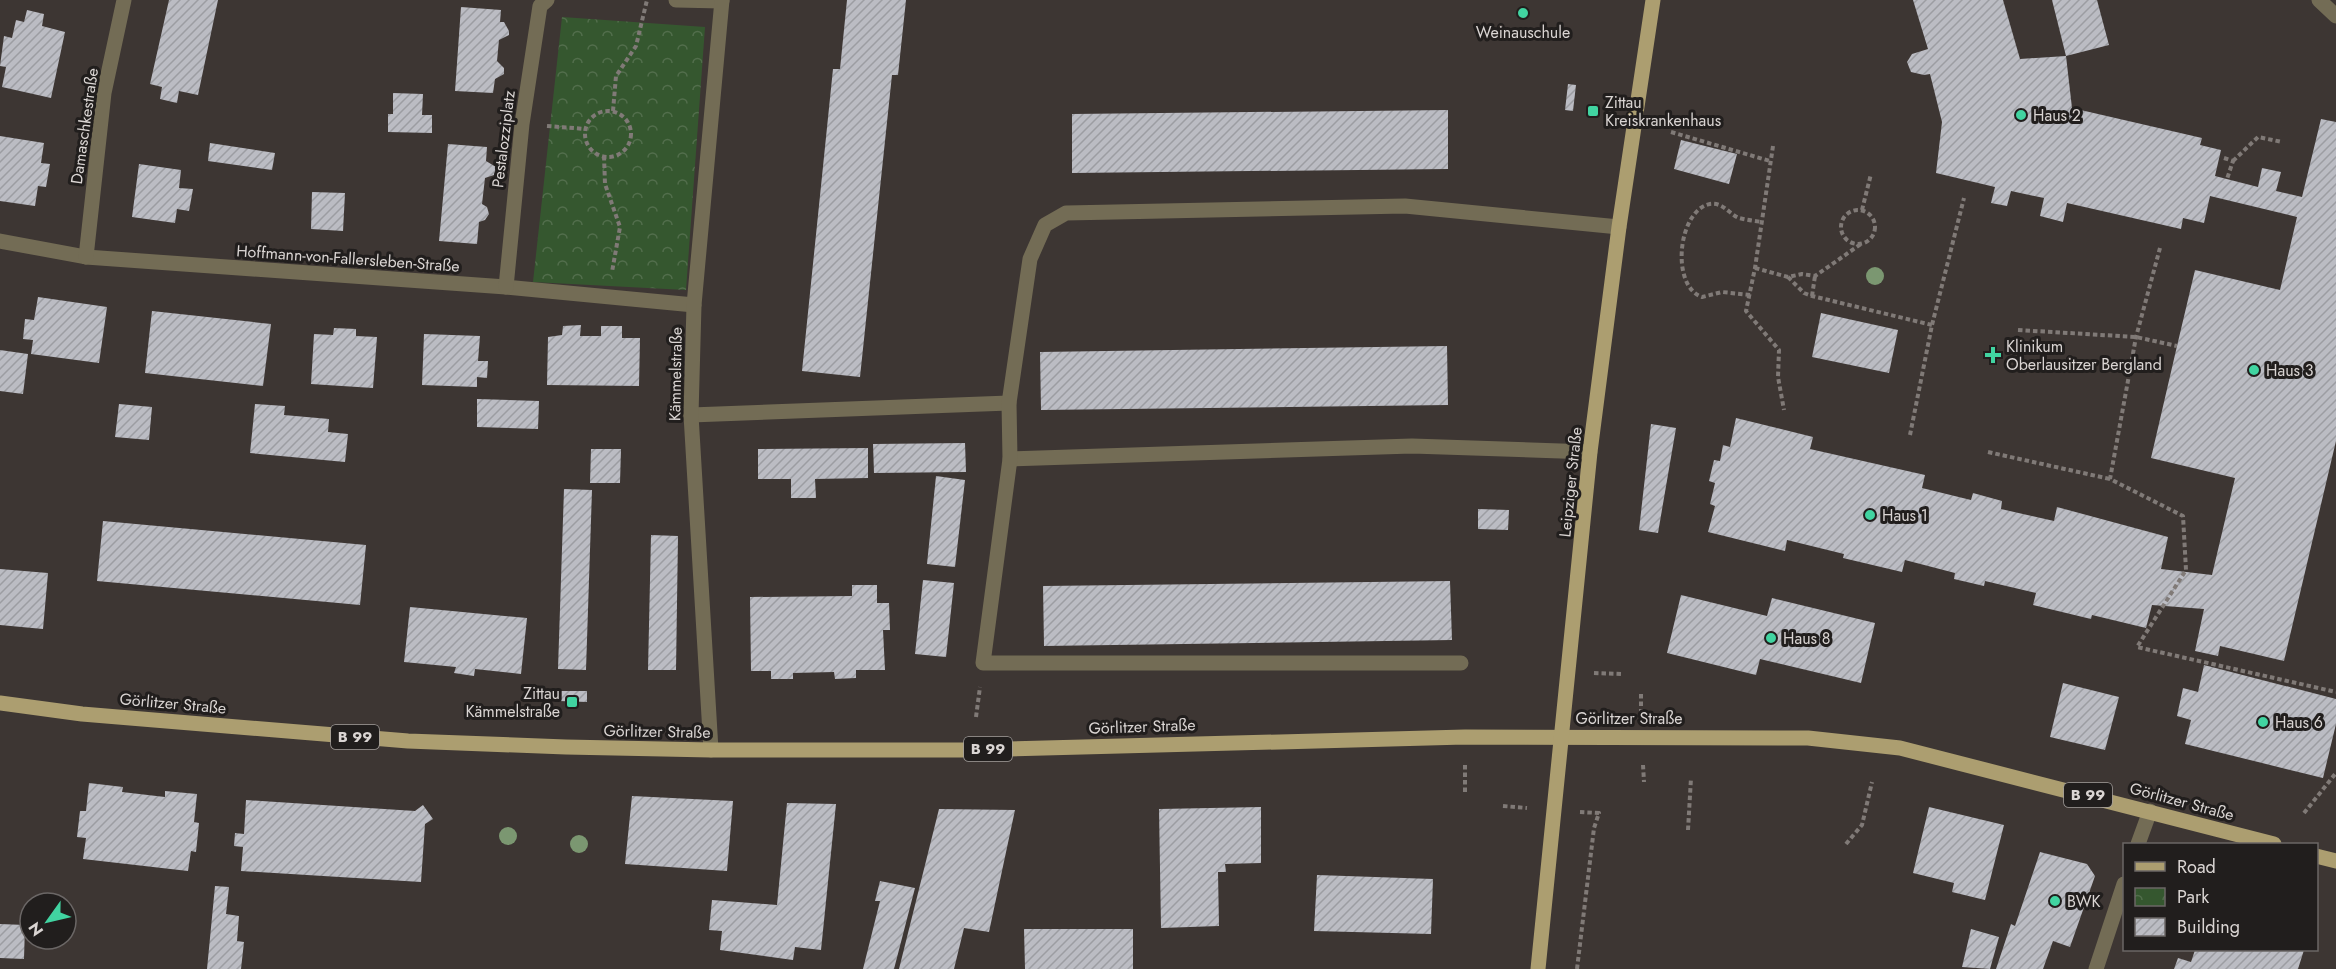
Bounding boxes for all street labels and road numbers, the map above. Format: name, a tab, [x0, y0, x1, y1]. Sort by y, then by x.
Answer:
street label: Damaschkestraße	[65, 67, 104, 186]
street label: Pestalozziplatz	[486, 89, 521, 189]
street label: Hoffmann-von-Fallersleben-Straße	[236, 239, 460, 278]
street label: Kämmelstraße	[663, 327, 688, 421]
street label: Leipziger Straße	[1553, 426, 1588, 538]
street label: Görlitzer Straße	[119, 687, 227, 720]
street label: Görlitzer Straße	[1575, 707, 1683, 730]
street label: Görlitzer Straße	[1088, 713, 1196, 740]
street label: Görlitzer Straße	[603, 719, 711, 744]
road number: B 99	[331, 725, 379, 749]
road number: B 99	[964, 737, 1012, 761]
street label: Görlitzer Straße	[2127, 777, 2237, 826]
road number: B 99	[2064, 783, 2112, 807]

